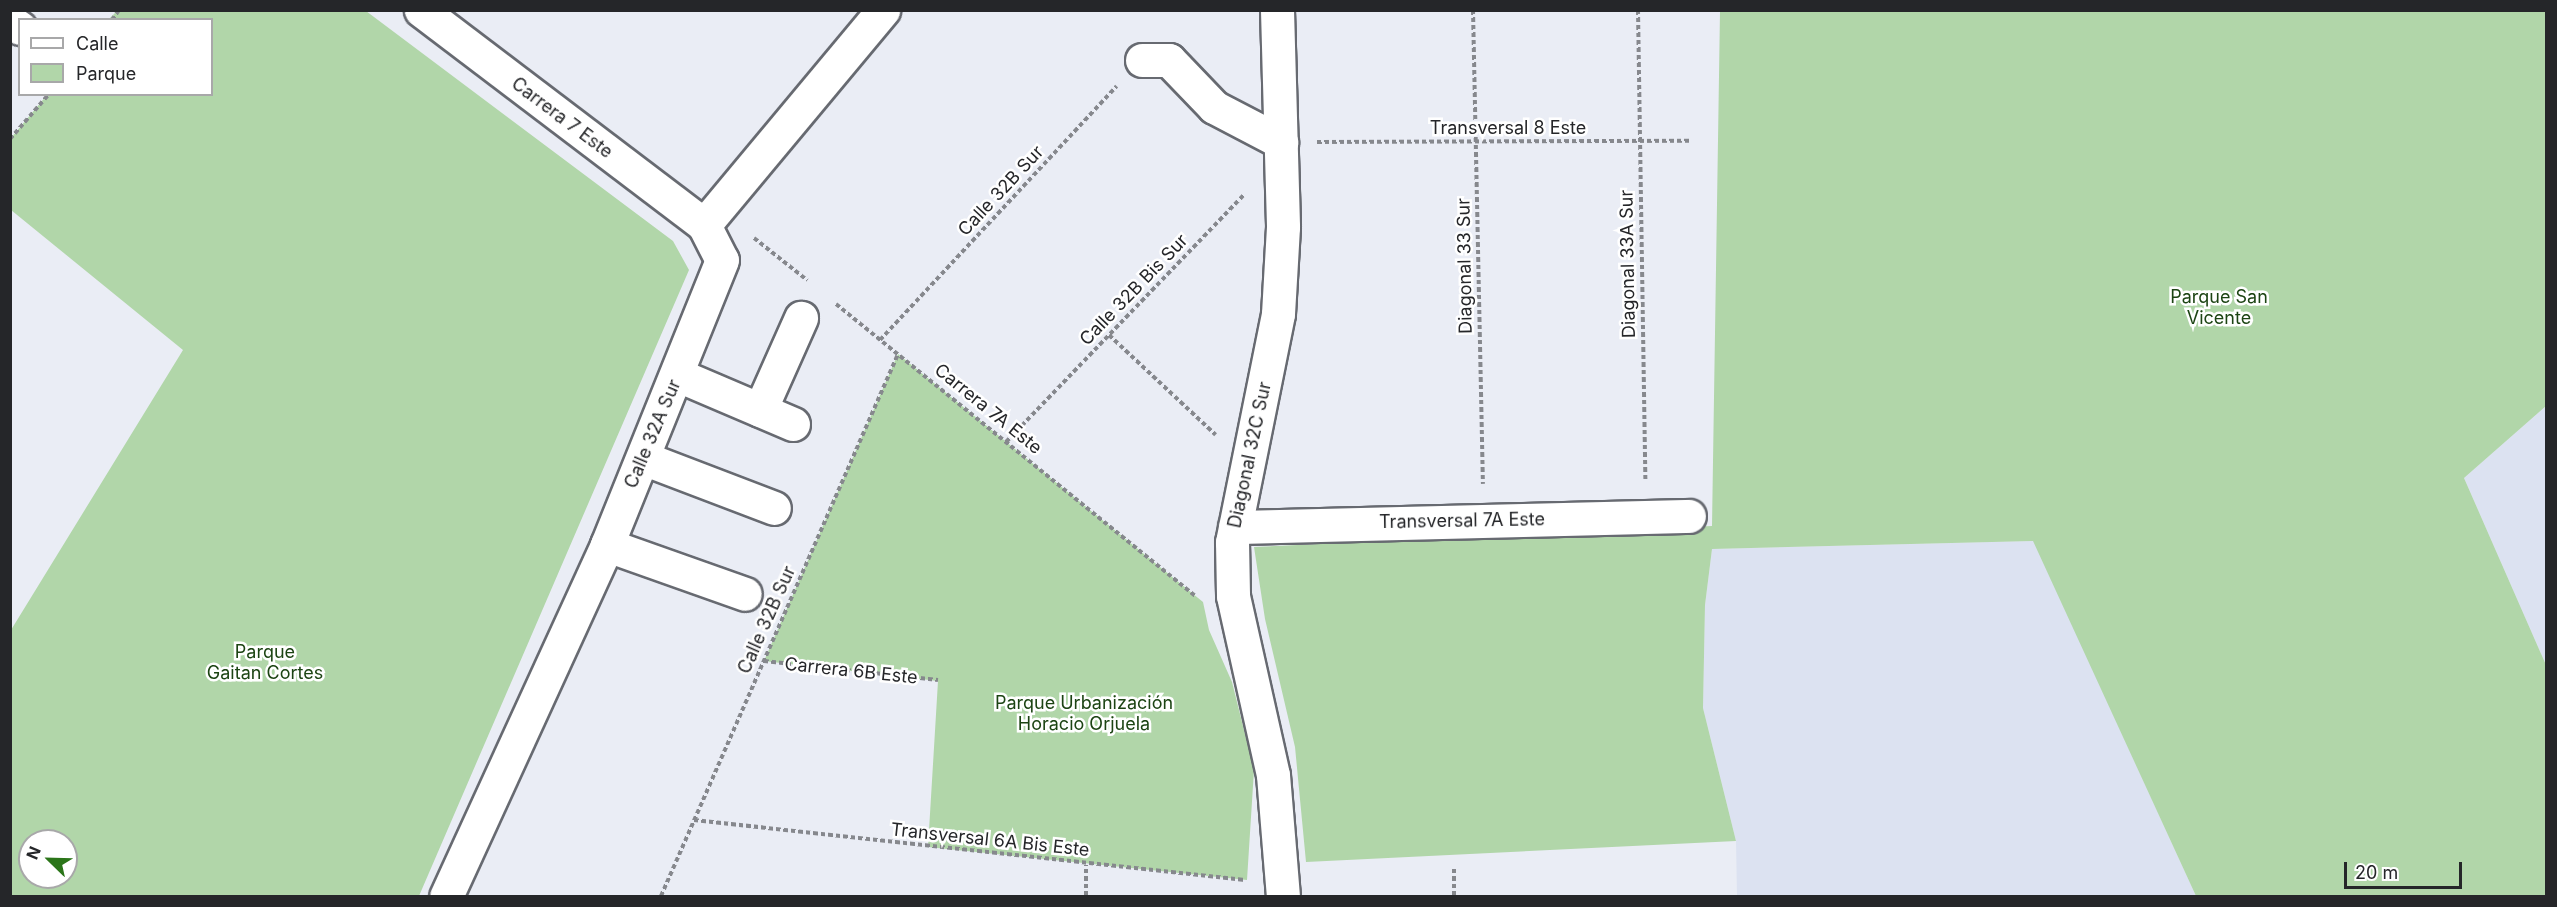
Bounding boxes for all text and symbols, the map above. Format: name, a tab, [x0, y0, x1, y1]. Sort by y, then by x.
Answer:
legend	[18, 18, 213, 96]
text: Calle	[76, 33, 118, 54]
text: Parque	[76, 63, 136, 84]
street label: Carrera 7 Este	[507, 73, 617, 163]
street label: Transversal 8 Este	[1430, 117, 1586, 139]
street label: Calle 32B Sur	[954, 141, 1048, 241]
street label: Diagonal 33A Sur	[1616, 190, 1640, 338]
street label: Diagonal 33 Sur	[1453, 198, 1477, 334]
street label: Calle 32B Bis Sur	[1075, 230, 1193, 350]
park label: Parque San Vicente	[2170, 287, 2268, 330]
street label: Carrera 7A Este	[930, 359, 1046, 459]
street label: Calle 32A Sur	[620, 376, 686, 492]
street label: Diagonal 32C Sur	[1224, 380, 1276, 530]
street label: Transversal 7A Este	[1379, 509, 1545, 533]
street label: Calle 32B Sur	[734, 563, 800, 677]
park label: Parque Gaitan Cortes	[207, 642, 323, 684]
street label: Carrera 6B Este	[783, 653, 919, 689]
park label: Parque Urbanización Horacio Orjuela	[995, 693, 1173, 736]
street label: Transversal 6A Bis Este	[890, 819, 1090, 861]
north arrow	[18, 829, 78, 889]
text: N	[22, 843, 45, 862]
scale bar	[2347, 850, 2466, 888]
text: 20 m	[2355, 862, 2398, 883]

